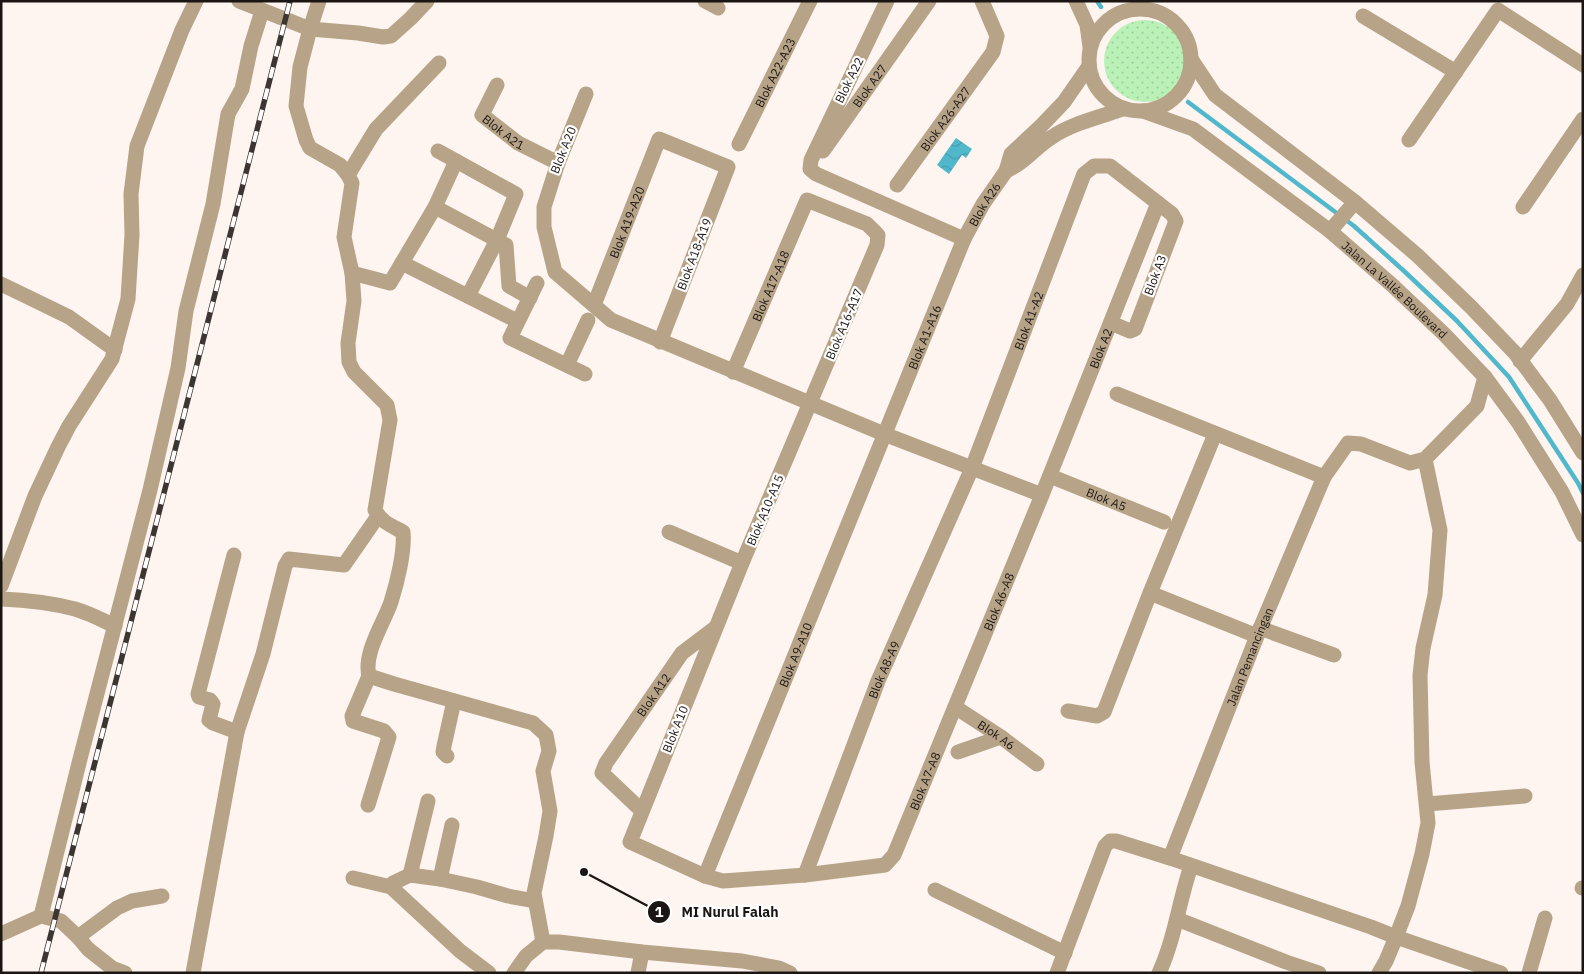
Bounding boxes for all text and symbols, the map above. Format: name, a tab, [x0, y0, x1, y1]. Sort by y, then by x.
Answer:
street label: Blok A22-A23	[751, 35, 798, 110]
street label: Blok A22	[832, 55, 866, 105]
street label: Blok A27	[849, 61, 889, 110]
street label: Blok A26-A27	[917, 83, 973, 154]
street label: Blok A21	[480, 111, 527, 153]
street label: Blok A20	[547, 124, 579, 176]
street label: Blok A26	[965, 179, 1004, 229]
street label: Blok A19-A20	[606, 184, 647, 260]
street label: Blok A18-A19	[673, 216, 715, 292]
street label: Jalan La Vallée Boulevard	[1339, 237, 1451, 341]
street label: Blok A17-A18	[748, 248, 792, 323]
street label: Blok A3	[1140, 253, 1170, 297]
street label: Blok A16-A17	[822, 286, 866, 362]
street label: Blok A1-A2	[1010, 289, 1046, 352]
street label: Blok A1-A16	[904, 302, 944, 371]
street label: Blok A2	[1086, 326, 1115, 371]
street label: Blok A10-A15	[743, 472, 787, 548]
street label: Blok A5	[1084, 484, 1129, 514]
street label: Blok A6-A8	[980, 570, 1017, 633]
street label: Jalan Pemancingan	[1223, 605, 1276, 708]
street label: Blok A9-A10	[775, 620, 815, 689]
street label: Blok A8-A9	[865, 638, 902, 700]
street label: Blok A12	[633, 670, 673, 719]
street label: Blok A10	[659, 703, 691, 755]
street label: Blok A6	[975, 717, 1018, 753]
street label: Blok A7-A8	[906, 750, 943, 812]
callout: MI Nurul Falah	[647, 897, 789, 926]
text: 1	[654, 902, 664, 921]
text: MI Nurul Falah	[682, 903, 779, 921]

